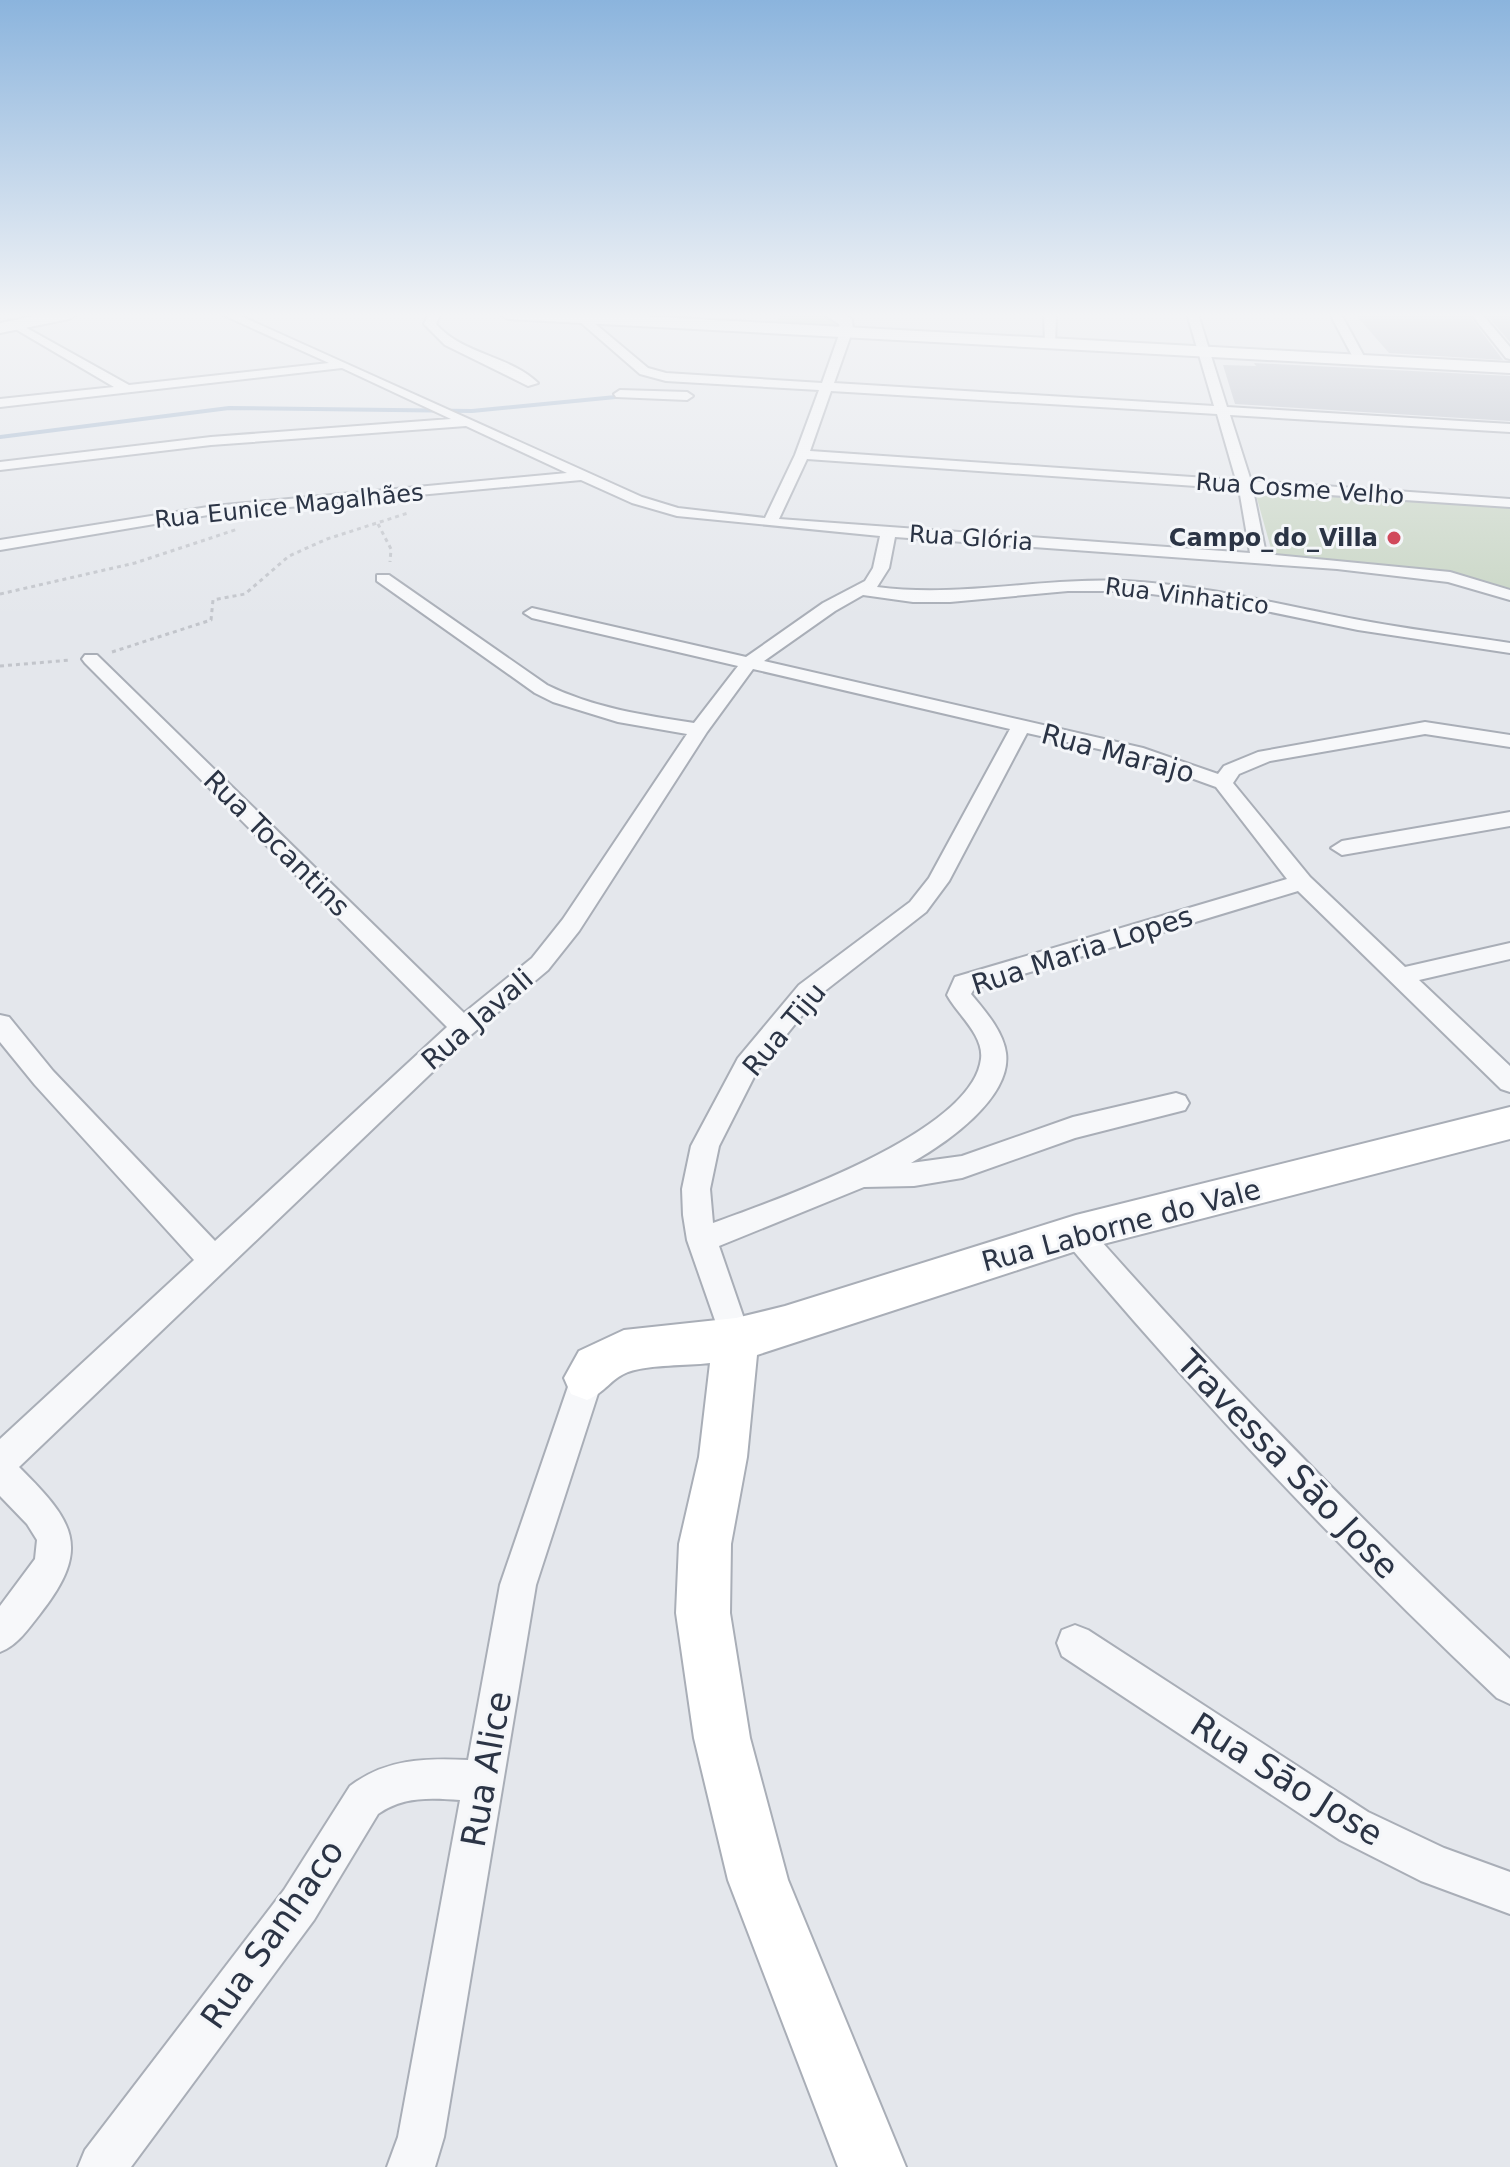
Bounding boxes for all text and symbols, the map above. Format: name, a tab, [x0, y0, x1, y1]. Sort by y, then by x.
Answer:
street label: Rua Cosme Velho	[1195, 468, 1405, 510]
street label: Rua Eunice Magalhães	[153, 478, 425, 534]
street label: Rua Glória	[908, 520, 1034, 556]
place label: Campo_do_Villa	[1169, 524, 1378, 552]
marker: Campo_do_Villa	[1385, 529, 1403, 547]
street label: Rua Vinhatico	[1104, 572, 1270, 620]
street label: Rua Marajo	[1038, 717, 1198, 790]
street label: Rua Tocantins	[197, 763, 357, 923]
street label: Rua Maria Lopes	[967, 899, 1197, 1002]
street label: Rua Javali	[415, 962, 540, 1077]
street label: Rua Tiju	[736, 976, 833, 1083]
street label: Rua Laborne do Vale	[978, 1172, 1264, 1279]
street label: Travessa Sāo Jose	[1168, 1341, 1407, 1587]
street label: Rua Alice	[453, 1688, 519, 1850]
street label: Rua Sāo Jose	[1184, 1704, 1390, 1854]
street label: Rua Sanhaco	[192, 1832, 352, 2036]

